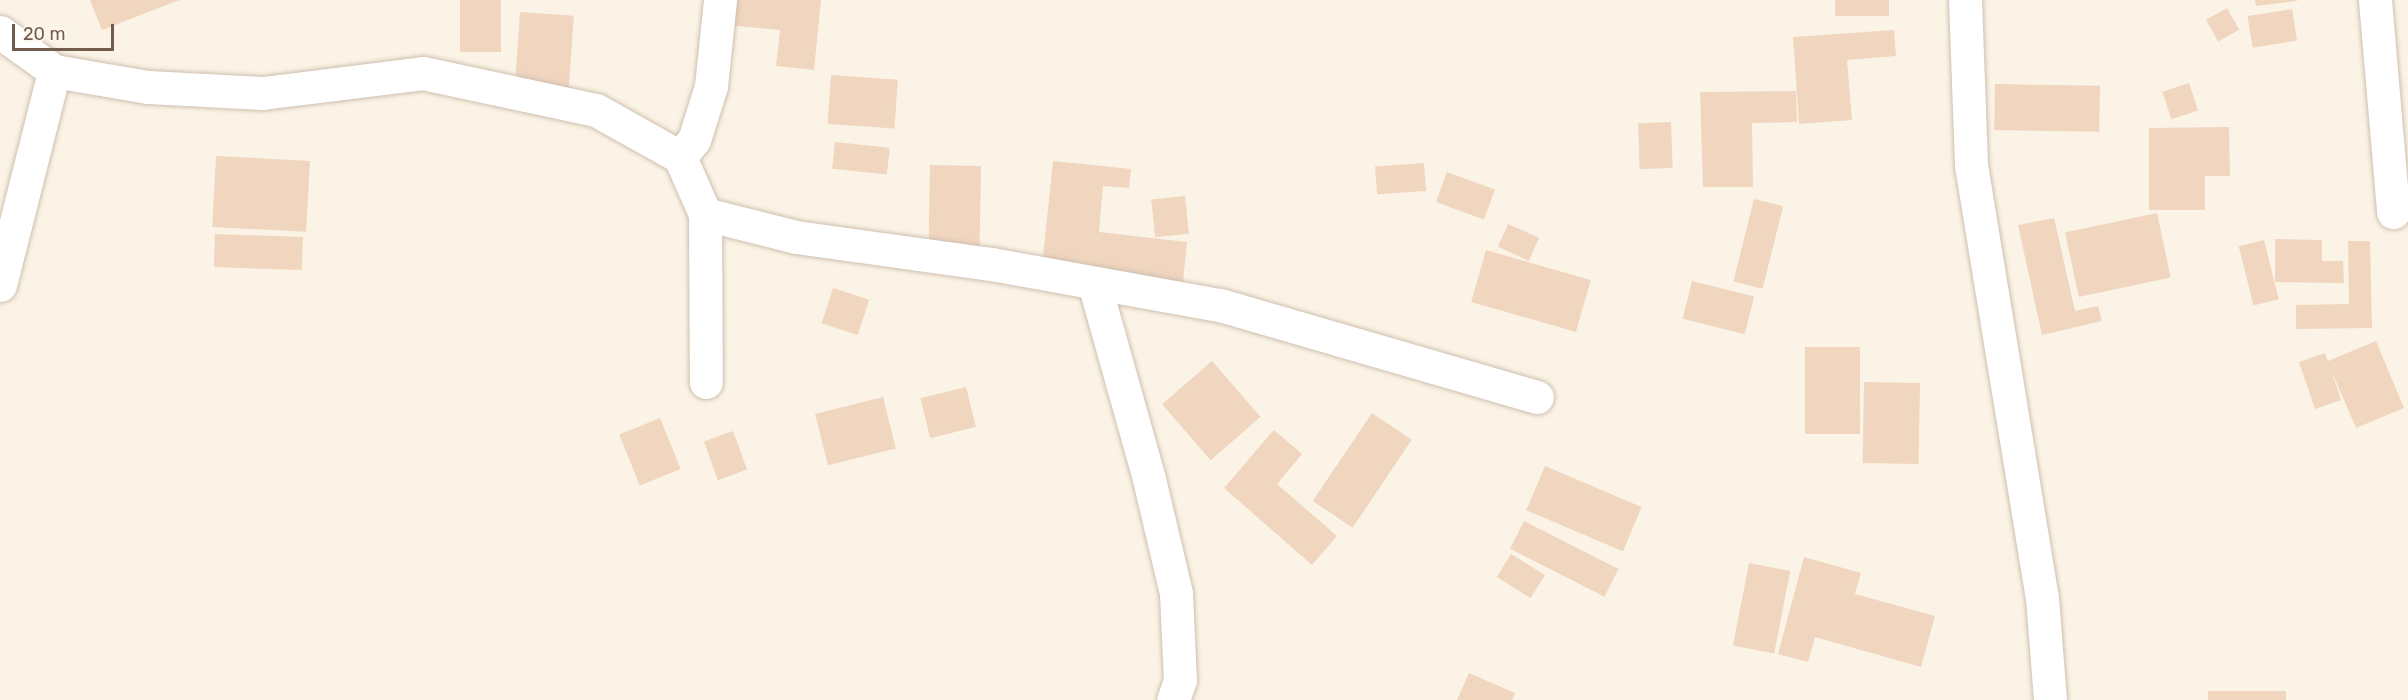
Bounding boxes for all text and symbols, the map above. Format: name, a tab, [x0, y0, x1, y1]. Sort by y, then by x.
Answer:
scale bar	[15, 12, 117, 50]
text: 20 m	[23, 23, 65, 45]

